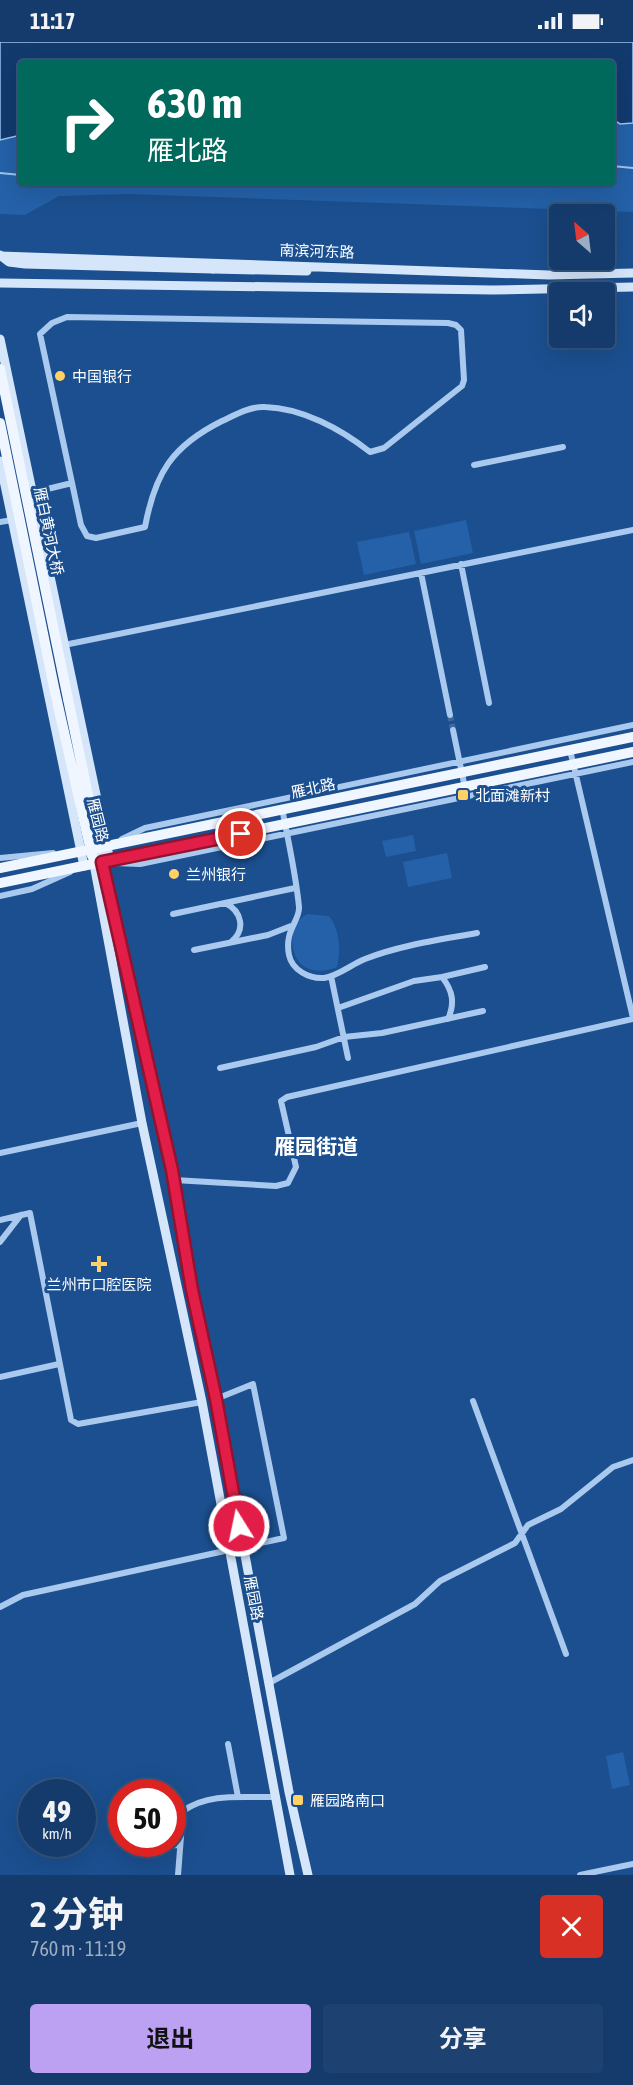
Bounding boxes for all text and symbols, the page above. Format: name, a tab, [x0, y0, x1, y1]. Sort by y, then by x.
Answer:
text: 11:17	[30, 8, 75, 34]
text: 630 m	[147, 79, 242, 127]
icon: right	[48, 84, 126, 162]
text: 雁北路	[147, 135, 228, 166]
north arrow	[549, 204, 615, 270]
map controls	[549, 204, 615, 348]
street label: 南滨河东路	[279, 241, 355, 261]
button: sound	[549, 282, 615, 348]
place label: 中国银行	[72, 368, 132, 385]
marker: 中国银行	[53, 369, 67, 383]
street label: 雁白黄河大桥	[31, 485, 67, 577]
street label: 雁北路	[289, 775, 337, 801]
place label: 北面滩新村	[475, 787, 550, 804]
marker: 北面滩新村	[456, 788, 470, 802]
street label: 雁园路	[84, 796, 112, 844]
pin	[215, 808, 266, 859]
icon: arrive	[224, 817, 257, 850]
place label: 兰州银行	[186, 866, 246, 883]
marker: 兰州银行	[167, 867, 181, 881]
district label: 雁园街道	[274, 1134, 358, 1158]
marker: 兰州市口腔医院	[90, 1255, 108, 1273]
place label: 兰州市口腔医院	[46, 1276, 152, 1293]
position arrow	[207, 1494, 271, 1558]
street label: 雁园路	[241, 1574, 267, 1622]
speed limit sign: 50	[108, 1779, 186, 1857]
place label: 雁园路南口	[310, 1792, 385, 1809]
marker: 雁园路南口	[291, 1793, 305, 1807]
text: 49	[43, 1794, 71, 1828]
text: km/h	[42, 1825, 72, 1842]
text: 2 分钟	[30, 1893, 124, 1935]
button: close	[540, 1895, 603, 1958]
text: 760 m · 11:19	[30, 1937, 126, 1960]
button: 退出	[30, 2004, 311, 2073]
button: 分享	[323, 2004, 603, 2073]

